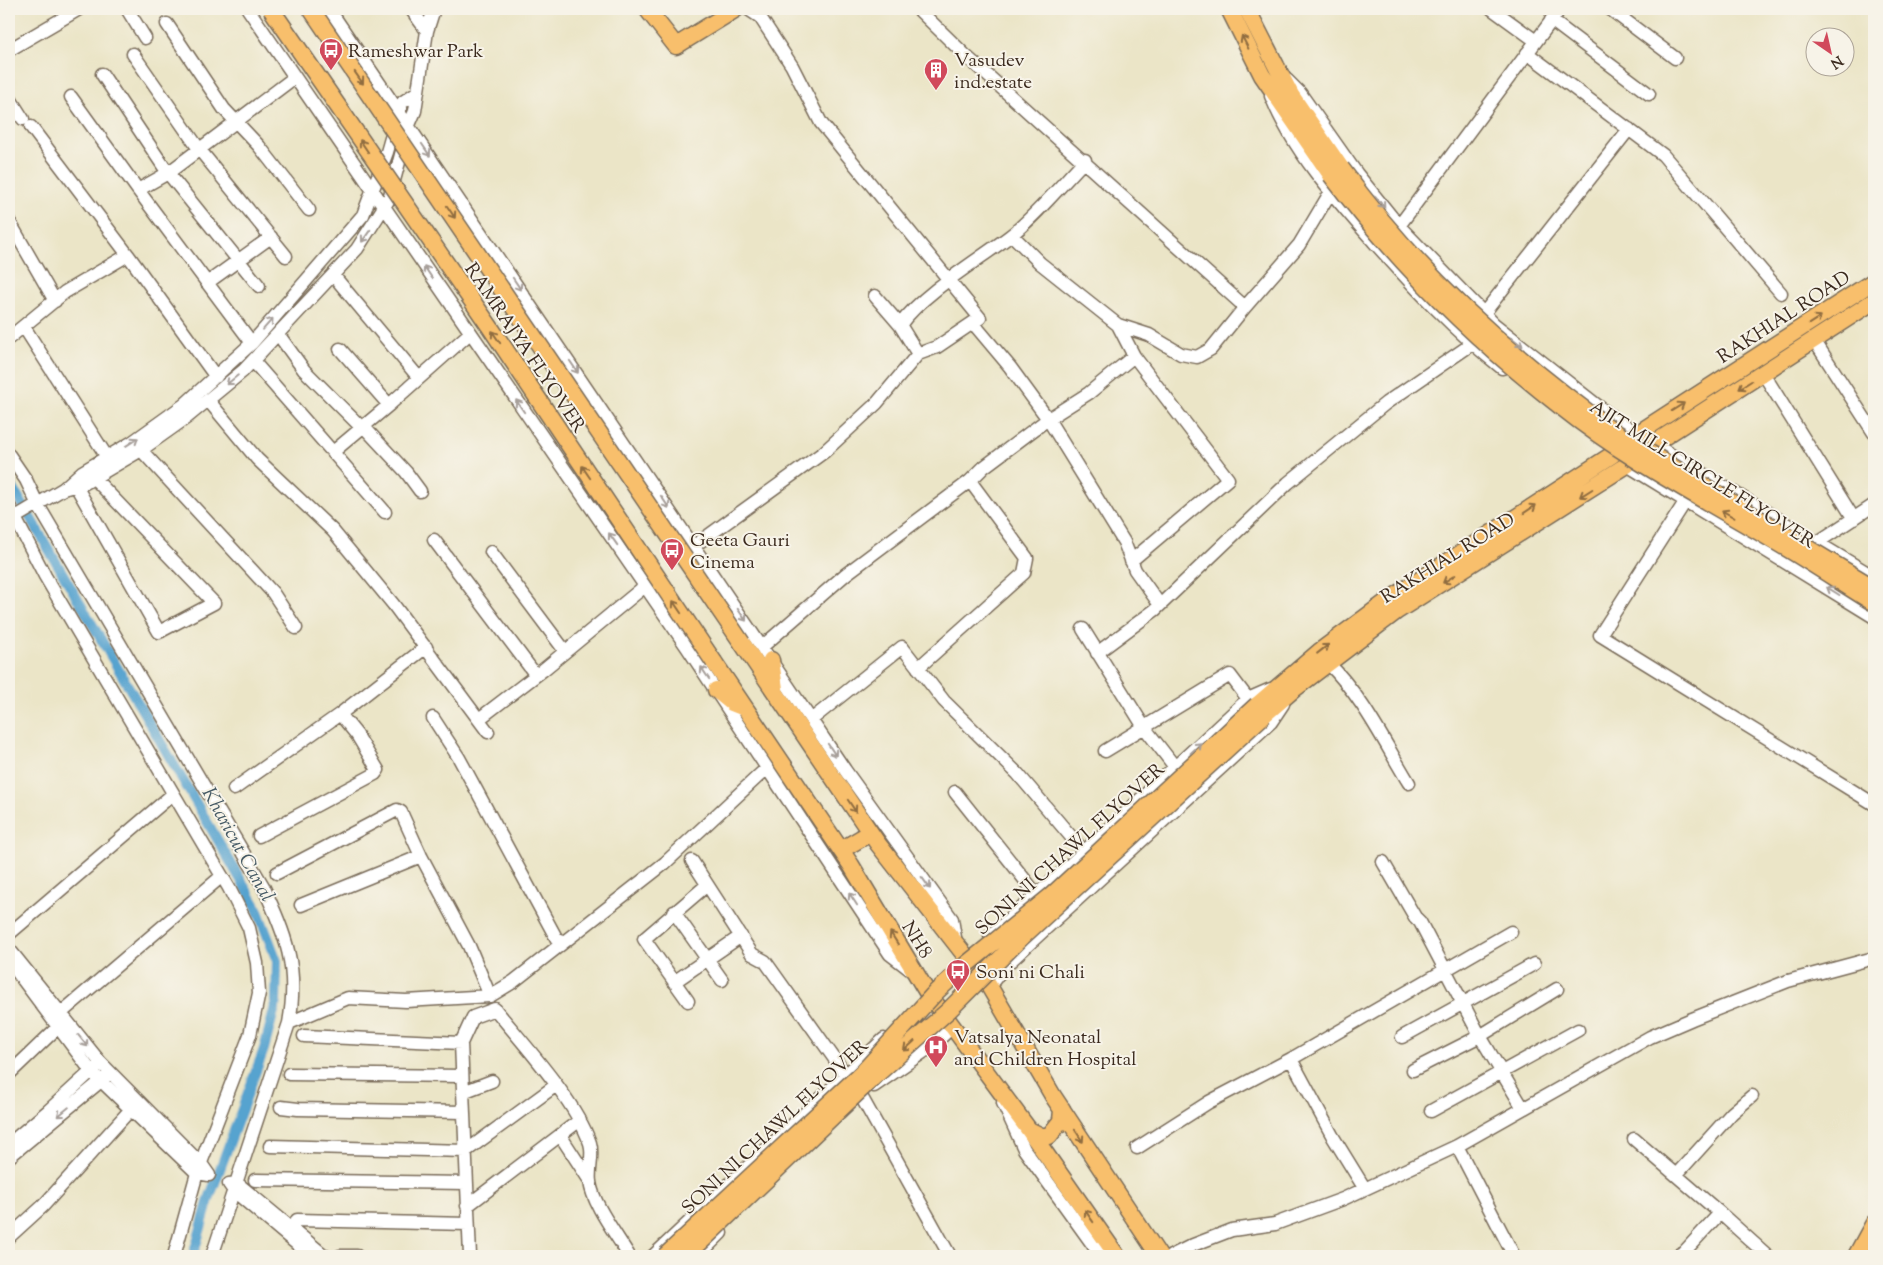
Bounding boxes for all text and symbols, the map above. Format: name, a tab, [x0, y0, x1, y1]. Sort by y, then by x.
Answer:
north arrow	[1806, 28, 1856, 78]
one-way arrow	[1240, 35, 1249, 50]
bus stop icon: Rameshwar Park	[318, 37, 344, 71]
place label: Rameshwar Park	[348, 39, 484, 66]
place label: Vasudev ind.estate	[954, 48, 1032, 97]
text: N	[1826, 50, 1846, 73]
building icon: Vasudev ind.estate	[923, 57, 949, 91]
one-way arrow	[354, 71, 364, 85]
one-way arrow	[359, 139, 369, 153]
one-way arrow	[421, 143, 431, 157]
one-way arrow	[1374, 195, 1385, 208]
one-way arrow	[445, 205, 456, 219]
one-way arrow	[361, 229, 371, 243]
street label: RAMRAJYA FLYOVER	[457, 258, 591, 439]
one-way arrow	[423, 265, 433, 279]
street label: RAKHIAL ROAD	[1712, 265, 1856, 371]
one-way arrow	[513, 277, 523, 291]
one-way arrow	[1808, 315, 1822, 325]
one-way arrow	[262, 318, 273, 331]
one-way arrow	[491, 330, 501, 344]
one-way arrow	[1511, 337, 1524, 348]
one-way arrow	[569, 360, 579, 374]
one-way arrow	[226, 375, 239, 386]
one-way arrow	[1739, 380, 1753, 390]
street label: AJIT MILL CIRCLE FLYOVER	[1584, 395, 1820, 556]
one-way arrow	[515, 399, 525, 413]
one-way arrow	[1671, 402, 1685, 412]
one-way arrow	[124, 436, 138, 446]
one-way arrow	[581, 466, 591, 480]
one-way arrow	[1580, 488, 1594, 498]
one-way arrow	[660, 495, 670, 509]
one-way arrow	[1523, 504, 1537, 514]
street label: RAKHIAL ROAD	[1376, 507, 1521, 611]
one-way arrow	[1721, 509, 1736, 519]
place label: Geeta Gauri Cinema	[690, 528, 790, 577]
one-way arrow	[608, 533, 618, 547]
bus stop icon: Geeta Gauri Cinema	[659, 537, 685, 571]
one-way arrow	[1442, 575, 1456, 585]
one-way arrow	[1826, 586, 1840, 596]
one-way arrow	[672, 600, 682, 614]
one-way arrow	[737, 608, 747, 622]
one-way arrow	[1316, 644, 1329, 655]
one-way arrow	[699, 667, 709, 681]
one-way arrow	[1189, 742, 1202, 754]
one-way arrow	[827, 743, 837, 757]
street label: SONI NI CHAWL FLYOVER	[970, 757, 1172, 943]
water label: Kharicut Canal	[193, 783, 280, 908]
one-way arrow	[847, 799, 858, 813]
one-way arrow	[921, 876, 931, 890]
one-way arrow	[848, 892, 858, 906]
street label: NH8	[894, 916, 938, 964]
one-way arrow	[888, 931, 898, 945]
bus stop icon: Soni ni Chali	[945, 958, 971, 992]
place label: Soni ni Chali	[976, 960, 1085, 987]
place label: Vatsalya Neonatal and Children Hospital	[954, 1025, 1137, 1074]
street label: SONI NI CHAWL FLYOVER	[676, 1033, 875, 1222]
one-way arrow	[78, 1034, 89, 1047]
hospital icon: Vatsalya Neonatal and Children Hospital	[923, 1034, 949, 1068]
one-way arrow	[902, 1040, 915, 1052]
one-way arrow	[57, 1107, 70, 1118]
one-way arrow	[1074, 1129, 1084, 1143]
one-way arrow	[1084, 1209, 1094, 1223]

